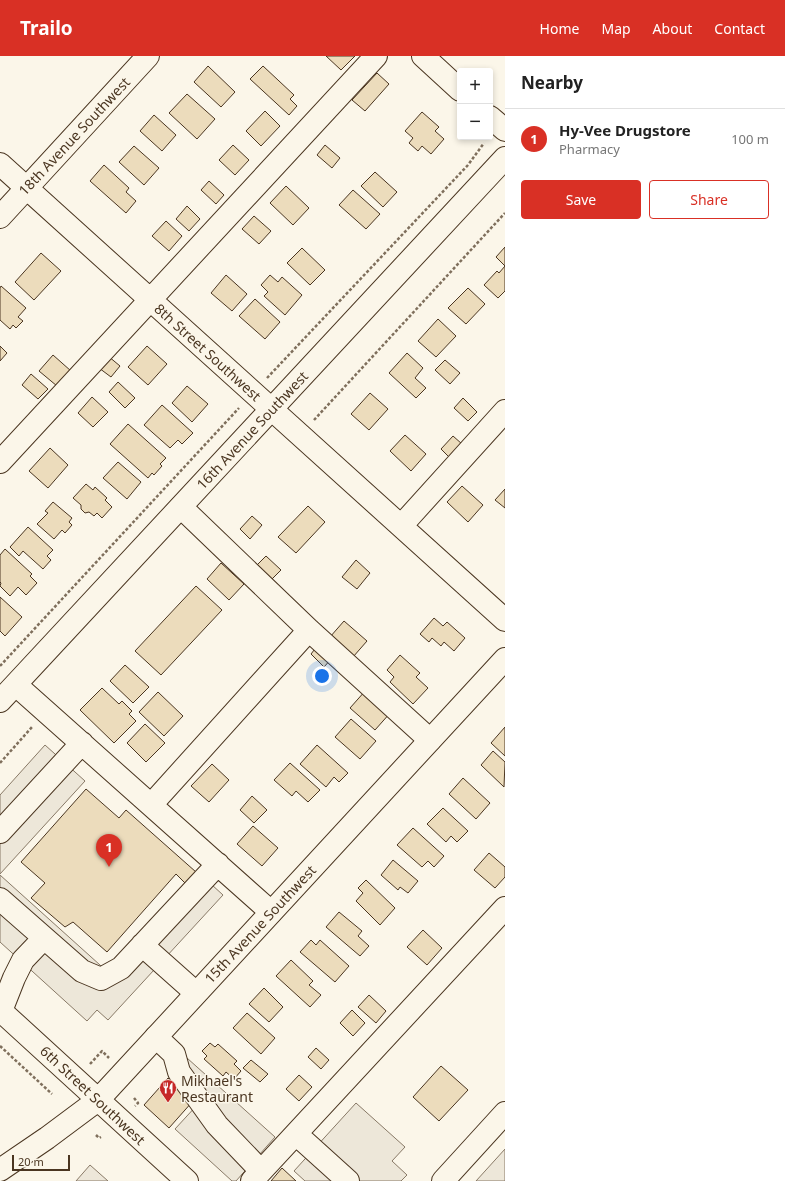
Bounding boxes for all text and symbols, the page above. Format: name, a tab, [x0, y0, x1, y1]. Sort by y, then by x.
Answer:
text: Trailo	[20, 15, 73, 41]
text: Home	[540, 19, 579, 38]
text: Map	[601, 19, 631, 38]
text: About	[653, 19, 692, 38]
text: Contact	[714, 19, 765, 38]
map controls	[457, 68, 493, 140]
button: +	[457, 68, 493, 104]
text: Nearby	[521, 71, 583, 94]
street label: 18th Avenue Southwest	[14, 73, 134, 199]
button: −	[457, 104, 493, 140]
text: Hy-Vee Drugstore	[559, 120, 691, 140]
text: 1	[530, 130, 538, 148]
text: 100 m	[731, 130, 769, 148]
text: Pharmacy	[559, 140, 620, 158]
button: Save	[521, 180, 641, 219]
button: Share	[649, 180, 769, 219]
street label: 8th Street Southwest	[151, 299, 265, 405]
street label: 16th Avenue Southwest	[192, 367, 312, 493]
your location	[312, 666, 332, 686]
pin: 1	[96, 834, 122, 867]
street label: 15th Avenue Southwest	[200, 861, 320, 987]
street label: 6th Street Southwest	[36, 1041, 150, 1149]
place label: Mikhael's Restaurant	[181, 1071, 253, 1106]
restaurant icon: Mikhael's Restaurant	[158, 1078, 178, 1103]
scale bar	[12, 1153, 70, 1172]
text: 20 m	[18, 1154, 44, 1169]

